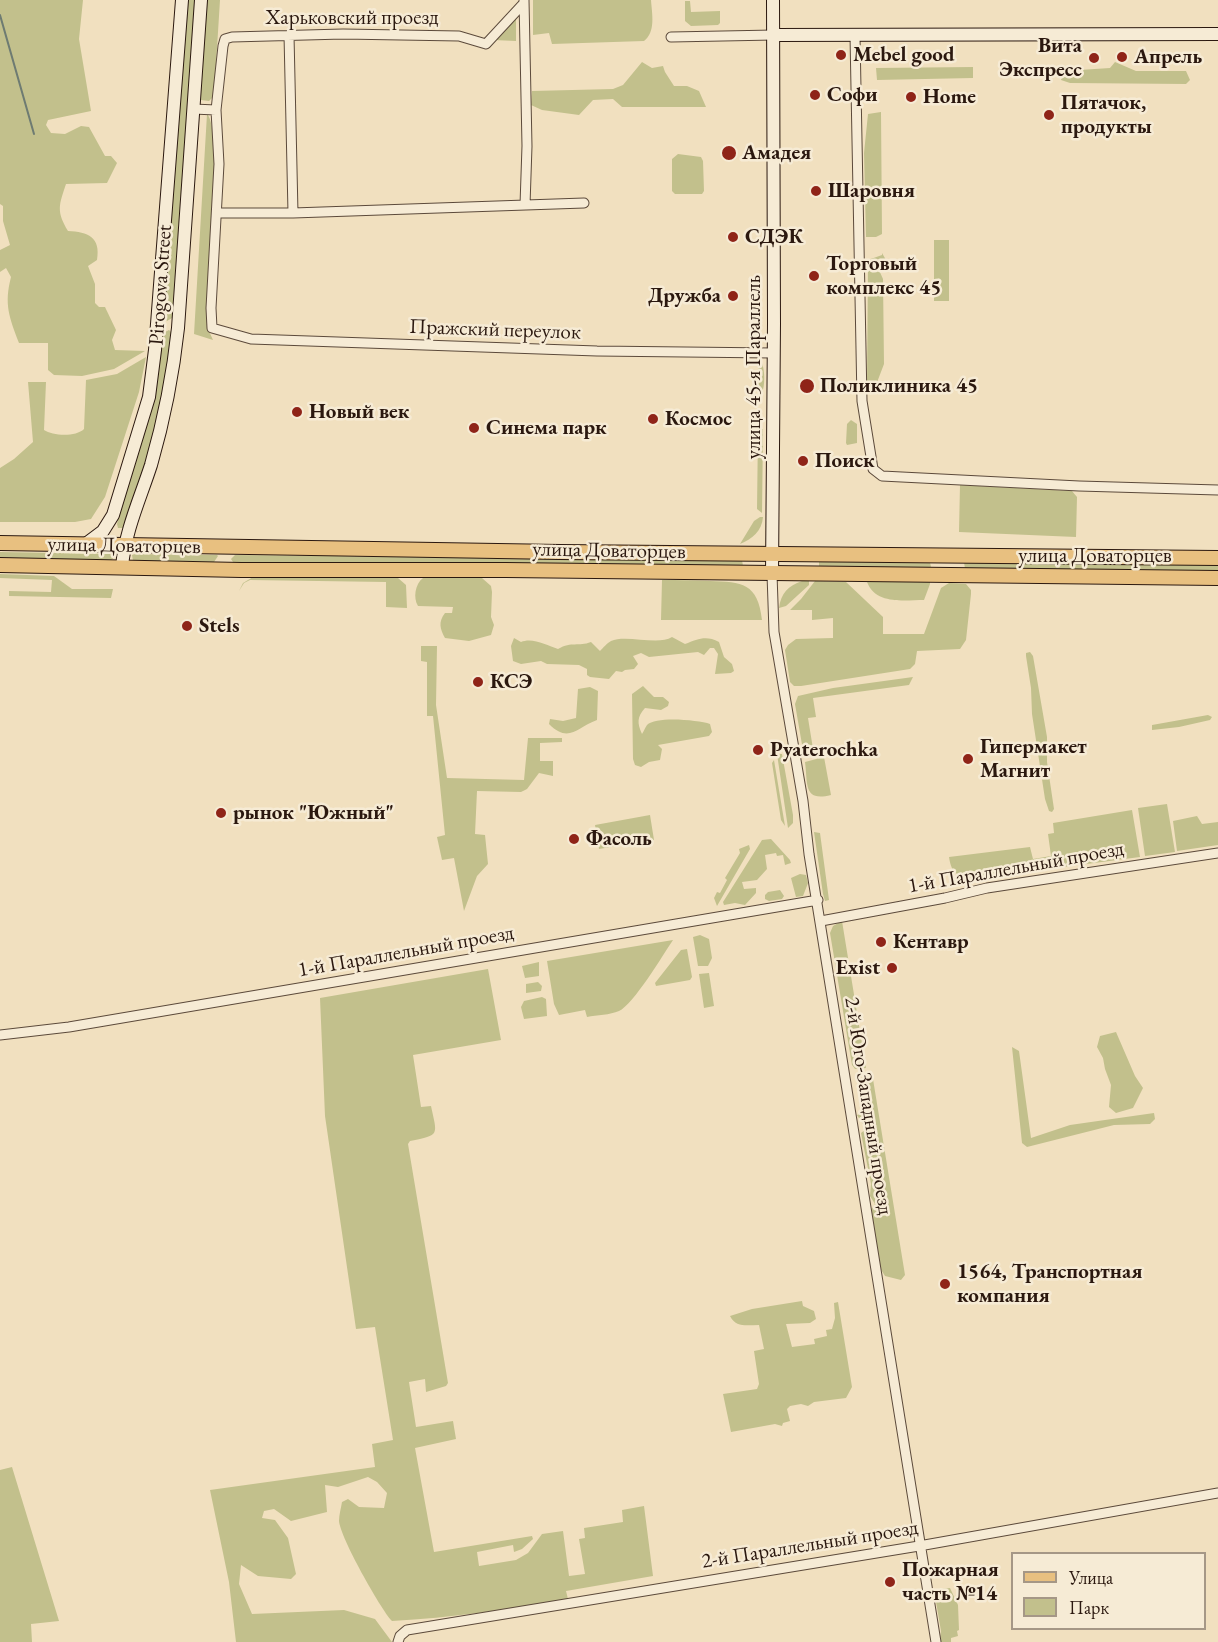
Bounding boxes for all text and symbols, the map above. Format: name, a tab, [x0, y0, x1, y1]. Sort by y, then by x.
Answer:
street label: Харьковский проезд	[265, 5, 439, 31]
place label: Вита Экспресс	[999, 33, 1082, 83]
place label: Mebel good	[853, 42, 955, 68]
place label: Апрель	[1134, 44, 1202, 70]
marker: Mebel good	[834, 48, 848, 62]
marker: Апрель	[1115, 50, 1129, 64]
marker: Вита Экспресс	[1087, 51, 1101, 65]
place label: Софи	[827, 82, 877, 108]
place label: Home	[923, 84, 976, 110]
marker: Софи	[808, 88, 822, 102]
marker: Home	[904, 90, 918, 104]
place label: Пятачок, продукты	[1061, 90, 1152, 140]
marker: Пятачок, продукты	[1042, 108, 1056, 122]
place label: Амадея	[742, 140, 811, 166]
marker: Амадея	[720, 144, 738, 162]
place label: Шаровня	[828, 178, 915, 204]
marker: Шаровня	[809, 184, 823, 198]
street label: Pirogova Street	[144, 224, 178, 346]
place label: СДЭК	[745, 224, 803, 250]
marker: СДЭК	[726, 230, 740, 244]
place label: Торговый комплекс 45	[826, 251, 941, 301]
marker: Торговый комплекс 45	[807, 269, 821, 283]
street label: улица 45-я Параллель	[741, 275, 767, 459]
place label: Дружба	[648, 283, 721, 309]
marker: Дружба	[726, 289, 740, 303]
street label: Пражский переулок	[409, 314, 581, 346]
place label: Поликлиника 45	[820, 373, 978, 399]
marker: Поликлиника 45	[798, 377, 816, 395]
place label: Новый век	[309, 399, 409, 425]
marker: Новый век	[290, 405, 304, 419]
place label: Космос	[665, 406, 732, 432]
marker: Космос	[646, 412, 660, 426]
place label: Синема парк	[486, 415, 607, 441]
marker: Синема парк	[467, 421, 481, 435]
place label: Поиск	[815, 448, 875, 474]
marker: Поиск	[796, 454, 810, 468]
street label: улица Доваторцев	[47, 532, 201, 560]
street label: улица Доваторцев	[532, 537, 686, 565]
street label: улица Доваторцев	[1018, 543, 1172, 569]
place label: Stels	[199, 613, 240, 639]
marker: Stels	[180, 619, 194, 633]
place label: КСЭ	[490, 669, 532, 695]
marker: КСЭ	[471, 675, 485, 689]
place label: Гипермакет Магнит	[980, 734, 1087, 784]
place label: Pyaterochka	[770, 737, 878, 763]
marker: Pyaterochka	[751, 743, 765, 757]
marker: Гипермакет Магнит	[961, 752, 975, 766]
place label: рынок "Южный"	[233, 800, 394, 826]
marker: рынок "Южный"	[214, 806, 228, 820]
place label: Фасоль	[586, 826, 652, 852]
marker: Фасоль	[567, 832, 581, 846]
street label: 1-й Параллельный проезд	[906, 837, 1126, 899]
street label: 1-й Параллельный проезд	[296, 921, 516, 983]
place label: Кентавр	[893, 929, 969, 955]
marker: Кентавр	[874, 935, 888, 949]
place label: Exist	[836, 955, 880, 981]
marker: Exist	[885, 961, 899, 975]
street label: 2-й Юго-Западный проезд	[838, 995, 898, 1217]
place label: 1564, Транспортная компания	[957, 1259, 1142, 1309]
marker: 1564, Транспортная компания	[938, 1277, 952, 1291]
street label: 2-й Параллельный проезд	[700, 1515, 920, 1575]
legend	[1011, 1552, 1206, 1630]
place label: Пожарная часть №14	[902, 1557, 999, 1607]
text: Улица	[1069, 1566, 1113, 1589]
marker: Пожарная часть №14	[883, 1575, 897, 1589]
text: Парк	[1069, 1596, 1109, 1619]

